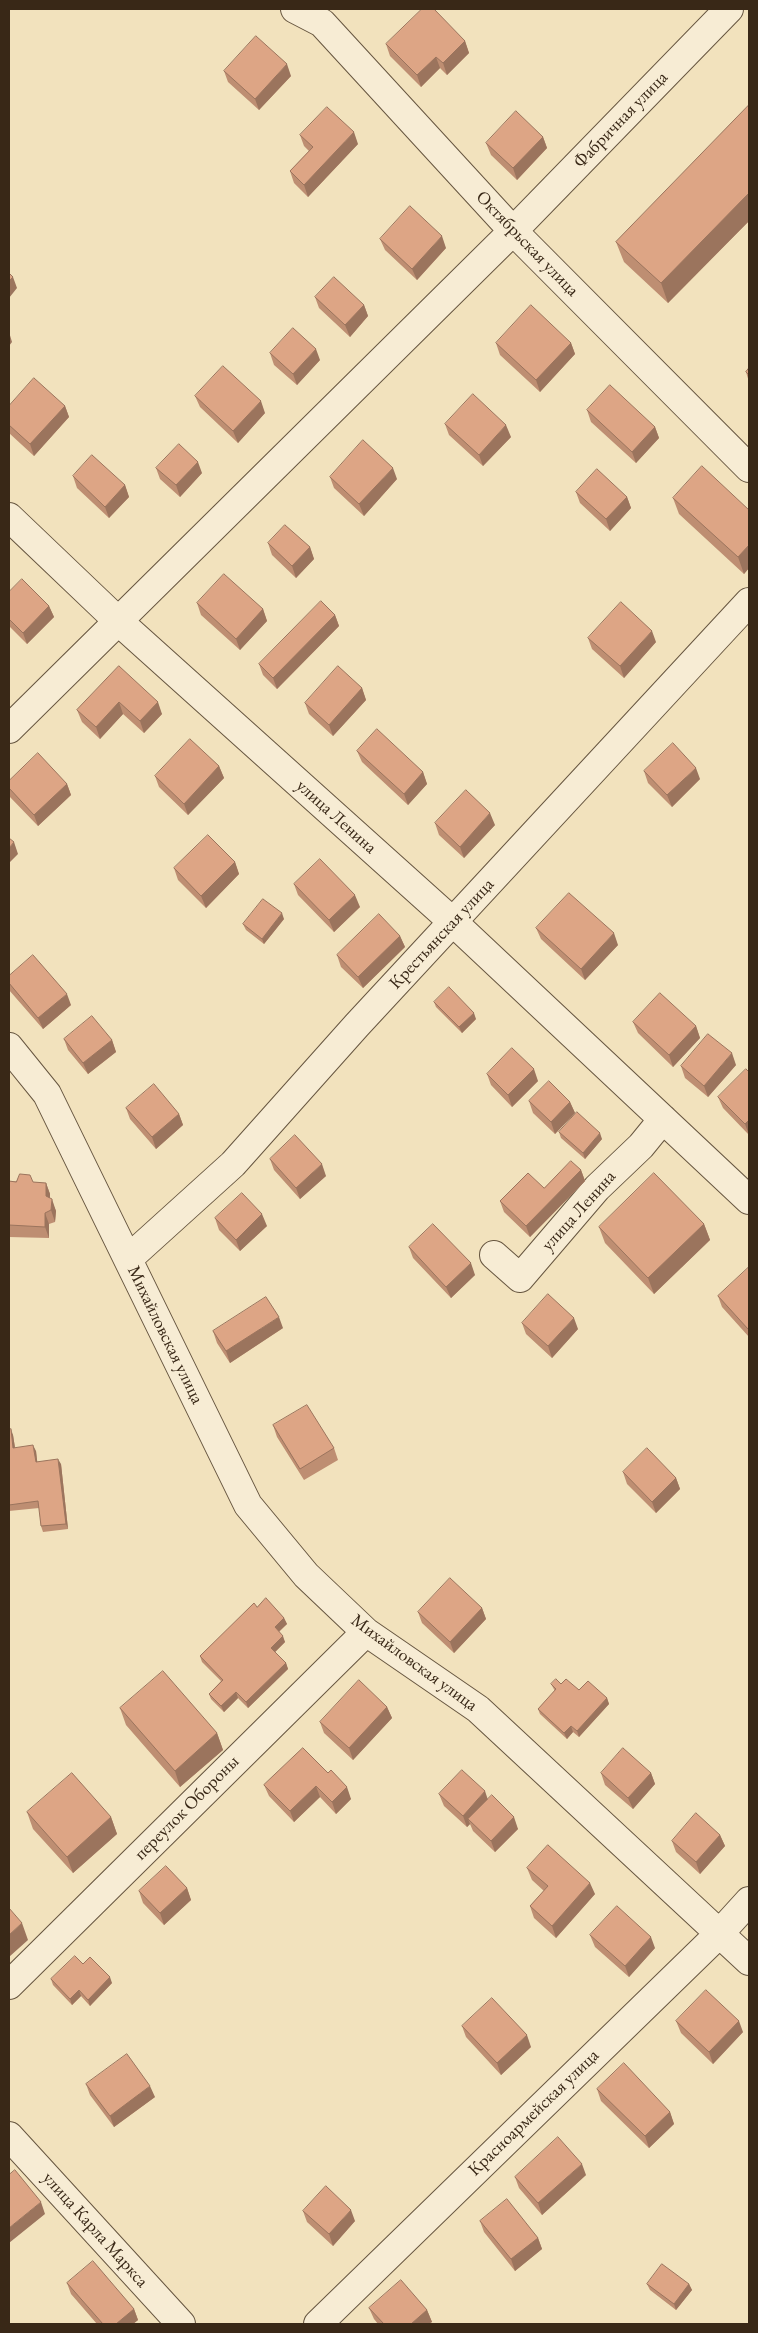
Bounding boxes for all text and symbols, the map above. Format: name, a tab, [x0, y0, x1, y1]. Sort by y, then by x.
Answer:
street label: Фабричная улица	[569, 67, 673, 173]
street label: Октябрьская улица	[471, 187, 583, 301]
street label: улица Ленина	[291, 775, 381, 859]
street label: Крестьянская улица	[385, 874, 499, 994]
street label: улица Ленина	[537, 1166, 621, 1256]
street label: Михайловская улица	[122, 1262, 208, 1408]
street label: Михайловская улица	[346, 1610, 482, 1716]
street label: переулок Обороны	[130, 1751, 244, 1865]
street label: Красноармейская улица	[464, 2045, 604, 2181]
street label: улица Карла Маркса	[37, 2168, 153, 2292]

